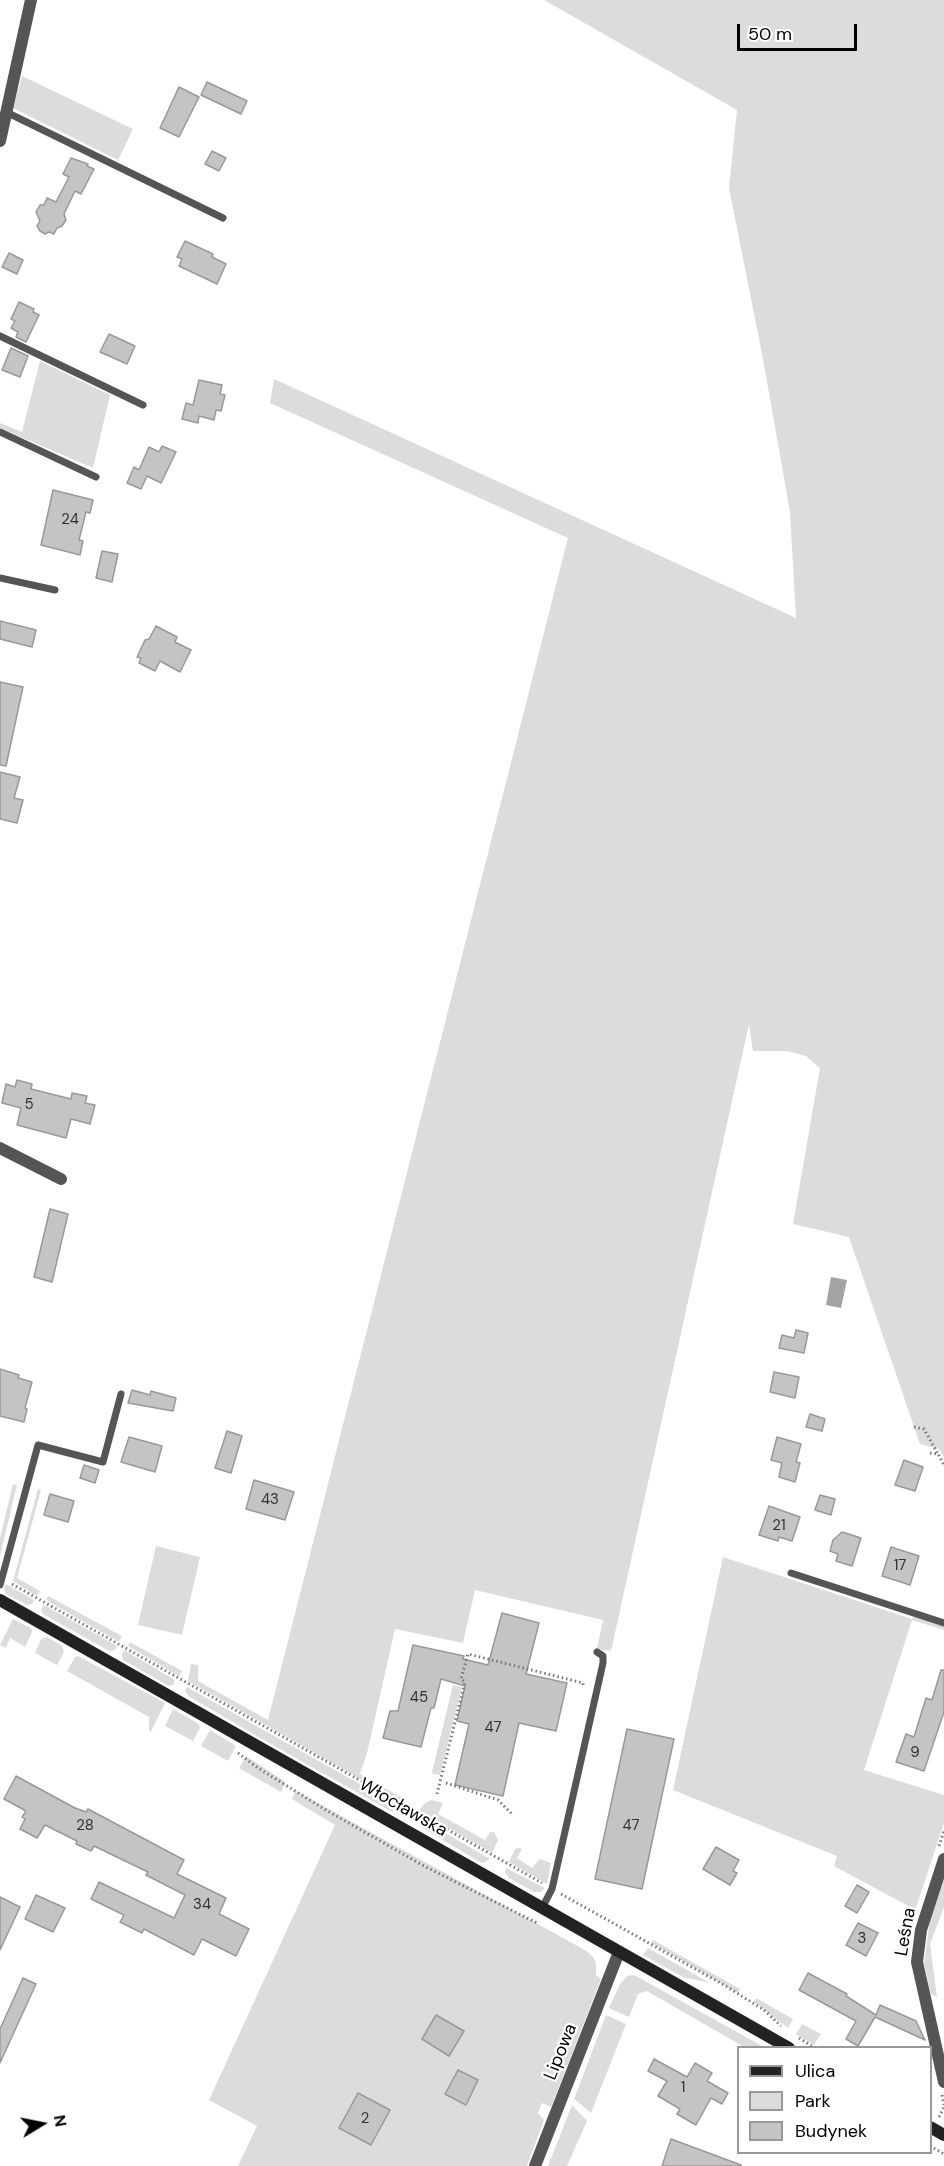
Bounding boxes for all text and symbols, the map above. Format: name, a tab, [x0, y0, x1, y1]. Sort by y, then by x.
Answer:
scale bar	[740, 12, 860, 50]
text: 50 m	[748, 22, 792, 46]
house number: 24	[61, 511, 79, 529]
house number: 5	[24, 1096, 34, 1114]
house number: 43	[261, 1491, 279, 1509]
house number: 21	[772, 1517, 786, 1535]
house number: 17	[894, 1557, 906, 1575]
house number: 45	[410, 1689, 428, 1707]
house number: 47	[484, 1719, 502, 1737]
house number: 9	[910, 1744, 920, 1762]
street label: Włocławska	[355, 1774, 451, 1842]
house number: 28	[76, 1817, 94, 1835]
house number: 47	[622, 1817, 640, 1835]
house number: 34	[193, 1896, 211, 1914]
street label: Leśna	[891, 1906, 921, 1958]
house number: 3	[858, 1930, 866, 1948]
street label: Lipowa	[540, 2021, 582, 2083]
legend	[737, 2046, 932, 2154]
text: Ulica	[795, 2059, 835, 2083]
house number: 1	[681, 2079, 685, 2097]
text: Park	[795, 2089, 831, 2113]
north arrow	[12, 2094, 72, 2154]
house number: 2	[361, 2110, 369, 2128]
text: N	[49, 2113, 72, 2128]
text: Budynek	[795, 2119, 867, 2143]

